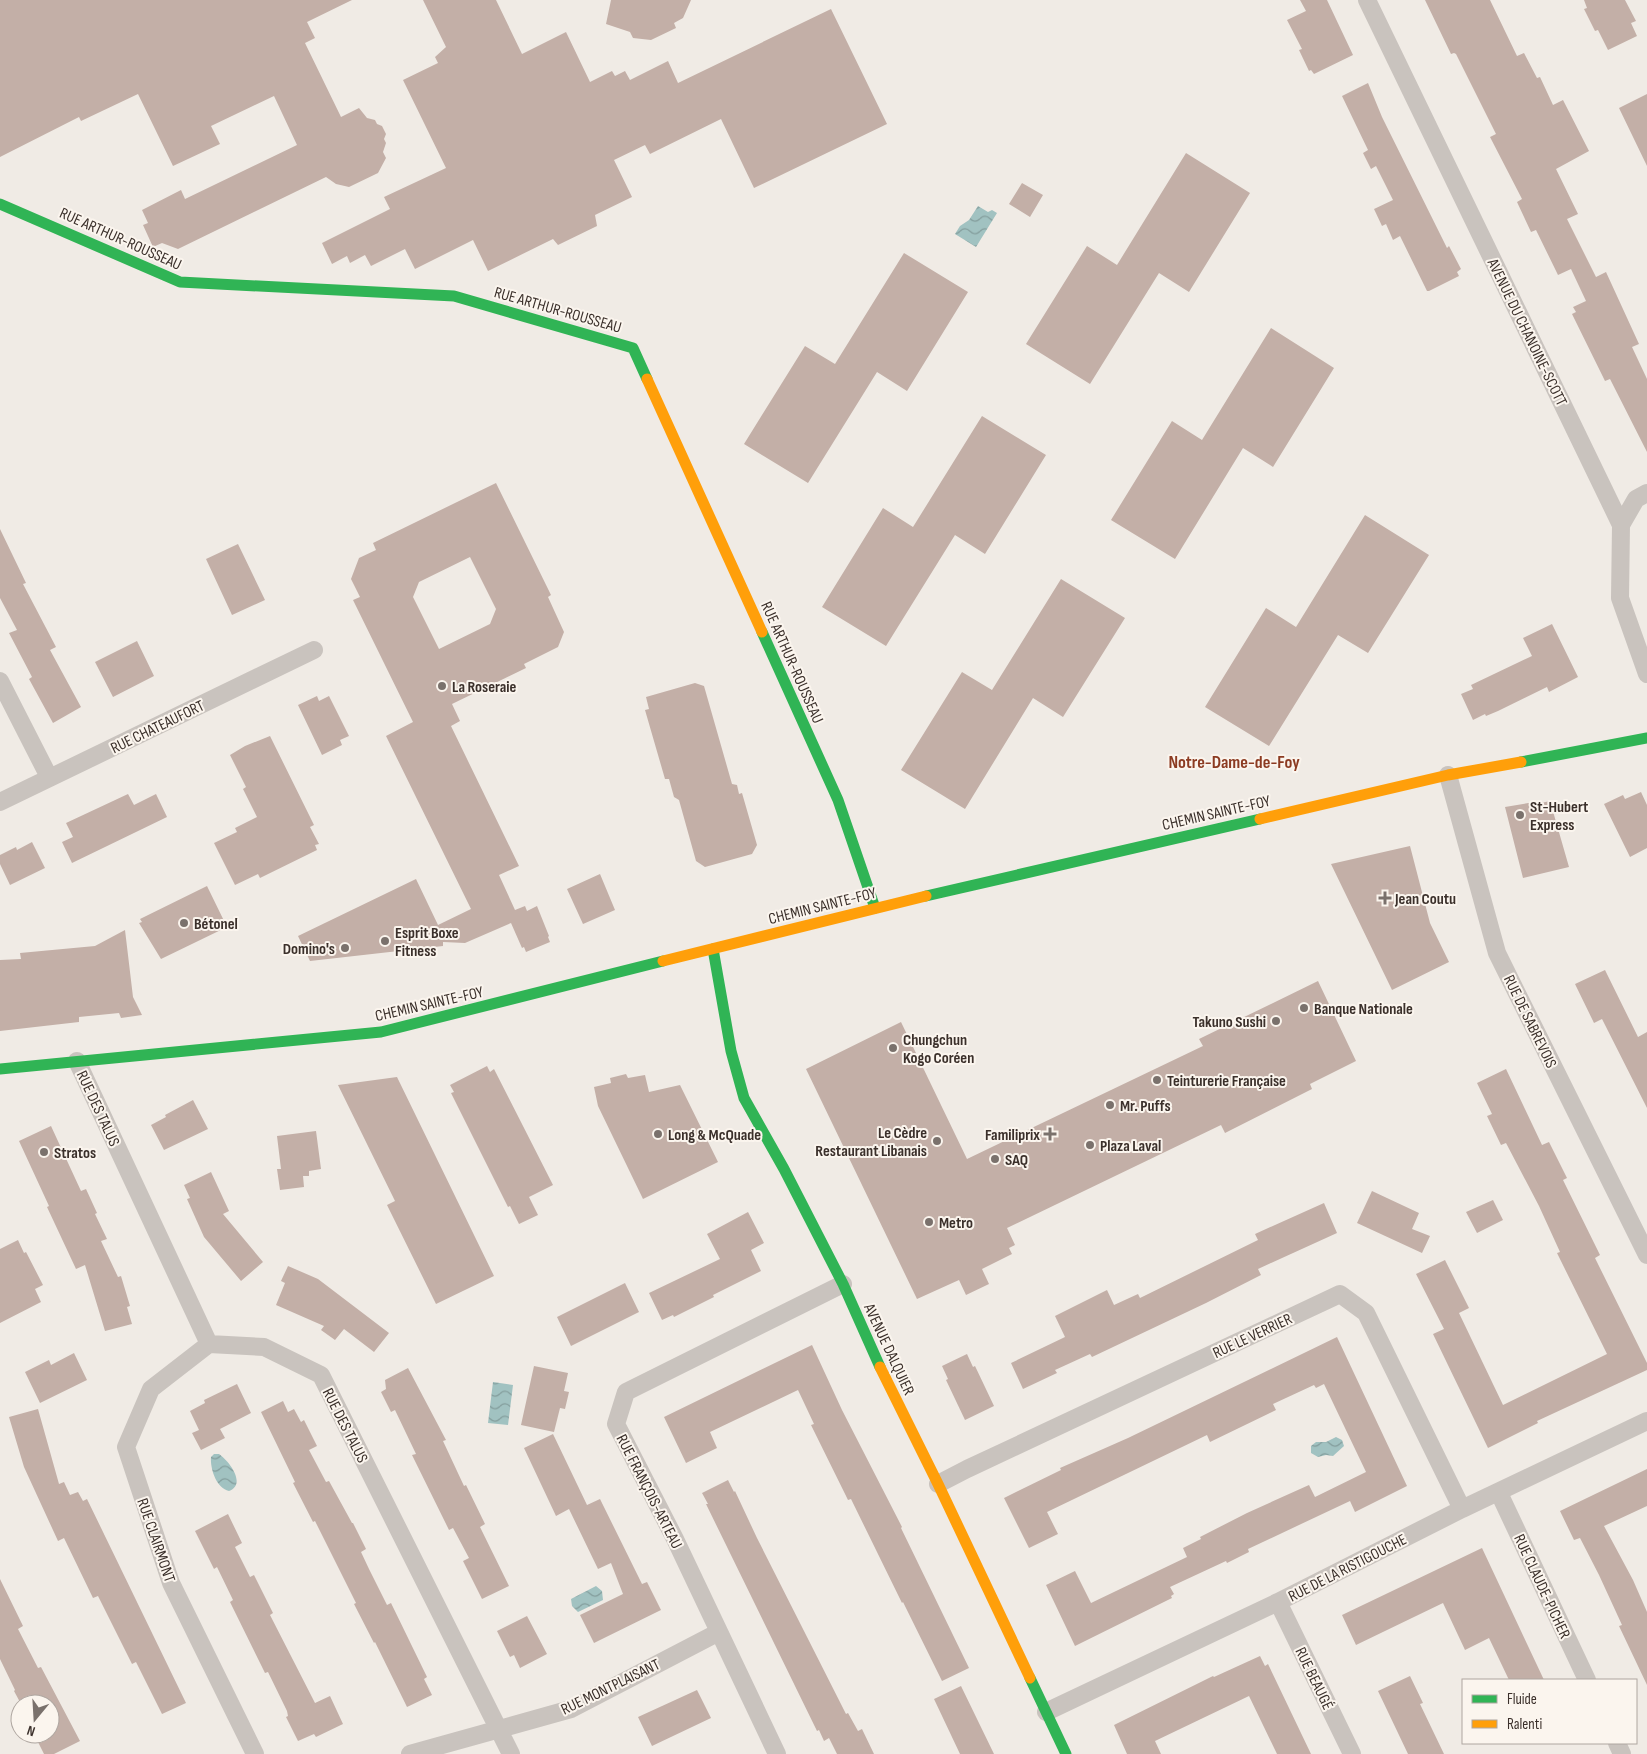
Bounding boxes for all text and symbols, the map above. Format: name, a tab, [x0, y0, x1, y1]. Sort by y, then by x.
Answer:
street label: RUE ARTHUR-ROUSSEAU	[57, 204, 184, 275]
street label: AVENUE DU CHANOINE-SCOTT	[1482, 255, 1571, 410]
street label: RUE ARTHUR-ROUSSEAU	[492, 283, 623, 338]
street label: RUE ARTHUR-ROUSSEAU	[756, 599, 827, 726]
place label: La Roseraie	[452, 678, 517, 697]
marker: La Roseraie	[436, 680, 448, 692]
street label: RUE CHATEAUFORT	[108, 696, 208, 758]
district label: Notre-Dame-de-Foy	[1168, 752, 1300, 773]
street label: CHEMIN SAINTE-FOY	[1160, 792, 1273, 835]
place label: St-Hubert Express	[1530, 798, 1588, 835]
marker: St-Hubert Express	[1514, 809, 1526, 821]
street label: CHEMIN SAINTE-FOY	[767, 884, 878, 929]
place label: Jean Coutu	[1394, 890, 1456, 909]
marker: Jean Coutu	[1379, 892, 1391, 904]
place label: Bétonel	[194, 915, 238, 934]
marker: Bétonel	[178, 917, 190, 929]
place label: Esprit Boxe Fitness	[395, 924, 459, 961]
marker: Esprit Boxe Fitness	[379, 935, 391, 947]
place label: Domino's	[283, 940, 335, 959]
marker: Domino's	[339, 942, 351, 954]
street label: RUE DE SABREVOIS	[1499, 972, 1560, 1071]
street label: CHEMIN SAINTE-FOY	[373, 983, 486, 1026]
place label: Banque Nationale	[1314, 1000, 1413, 1019]
marker: Banque Nationale	[1298, 1002, 1310, 1014]
place label: Takuno Sushi	[1192, 1013, 1266, 1032]
marker: Takuno Sushi	[1270, 1015, 1282, 1027]
place label: Chungchun Kogo Coréen	[903, 1031, 974, 1068]
marker: Chungchun Kogo Coréen	[887, 1042, 899, 1054]
street label: RUE DES TALUS	[72, 1068, 124, 1150]
place label: Teinturerie Française	[1167, 1072, 1286, 1091]
marker: Teinturerie Française	[1151, 1074, 1163, 1086]
place label: Mr. Puffs	[1120, 1097, 1171, 1116]
marker: Mr. Puffs	[1104, 1099, 1116, 1111]
place label: Le Cèdre Restaurant Libanais	[815, 1124, 927, 1161]
place label: Long & McQuade	[668, 1126, 761, 1145]
place label: Familiprix	[985, 1126, 1040, 1145]
marker: Long & McQuade	[652, 1128, 664, 1140]
marker: Familiprix	[1044, 1128, 1056, 1140]
marker: Le Cèdre Restaurant Libanais	[931, 1135, 943, 1147]
place label: Plaza Laval	[1100, 1137, 1161, 1156]
marker: Plaza Laval	[1084, 1139, 1096, 1151]
place label: Stratos	[54, 1144, 96, 1163]
marker: Stratos	[38, 1146, 50, 1158]
place label: SAQ	[1005, 1151, 1028, 1170]
marker: SAQ	[989, 1153, 1001, 1165]
place label: Metro	[939, 1214, 973, 1233]
marker: Metro	[923, 1216, 935, 1228]
street label: AVENUE DALQUIER	[859, 1300, 918, 1398]
street label: RUE LE VERRIER	[1210, 1310, 1295, 1363]
street label: RUE DES TALUS	[318, 1385, 372, 1466]
street label: RUE FRANÇOIS-ARTEAU	[612, 1431, 686, 1552]
street label: RUE CLAIRMONT	[132, 1496, 179, 1586]
street label: RUE DE LA RISTIGOUCHE	[1285, 1530, 1410, 1606]
street label: RUE CLAUDE-PICHER	[1509, 1531, 1574, 1642]
street label: RUE BEAUGÉ	[1290, 1644, 1337, 1713]
street label: RUE MONTPLAISANT	[558, 1655, 664, 1719]
legend	[1462, 1679, 1637, 1744]
text: Fluide	[1507, 1690, 1537, 1709]
north arrow	[10, 1694, 60, 1744]
text: Ralenti	[1507, 1715, 1542, 1734]
text: N	[25, 1722, 37, 1740]

